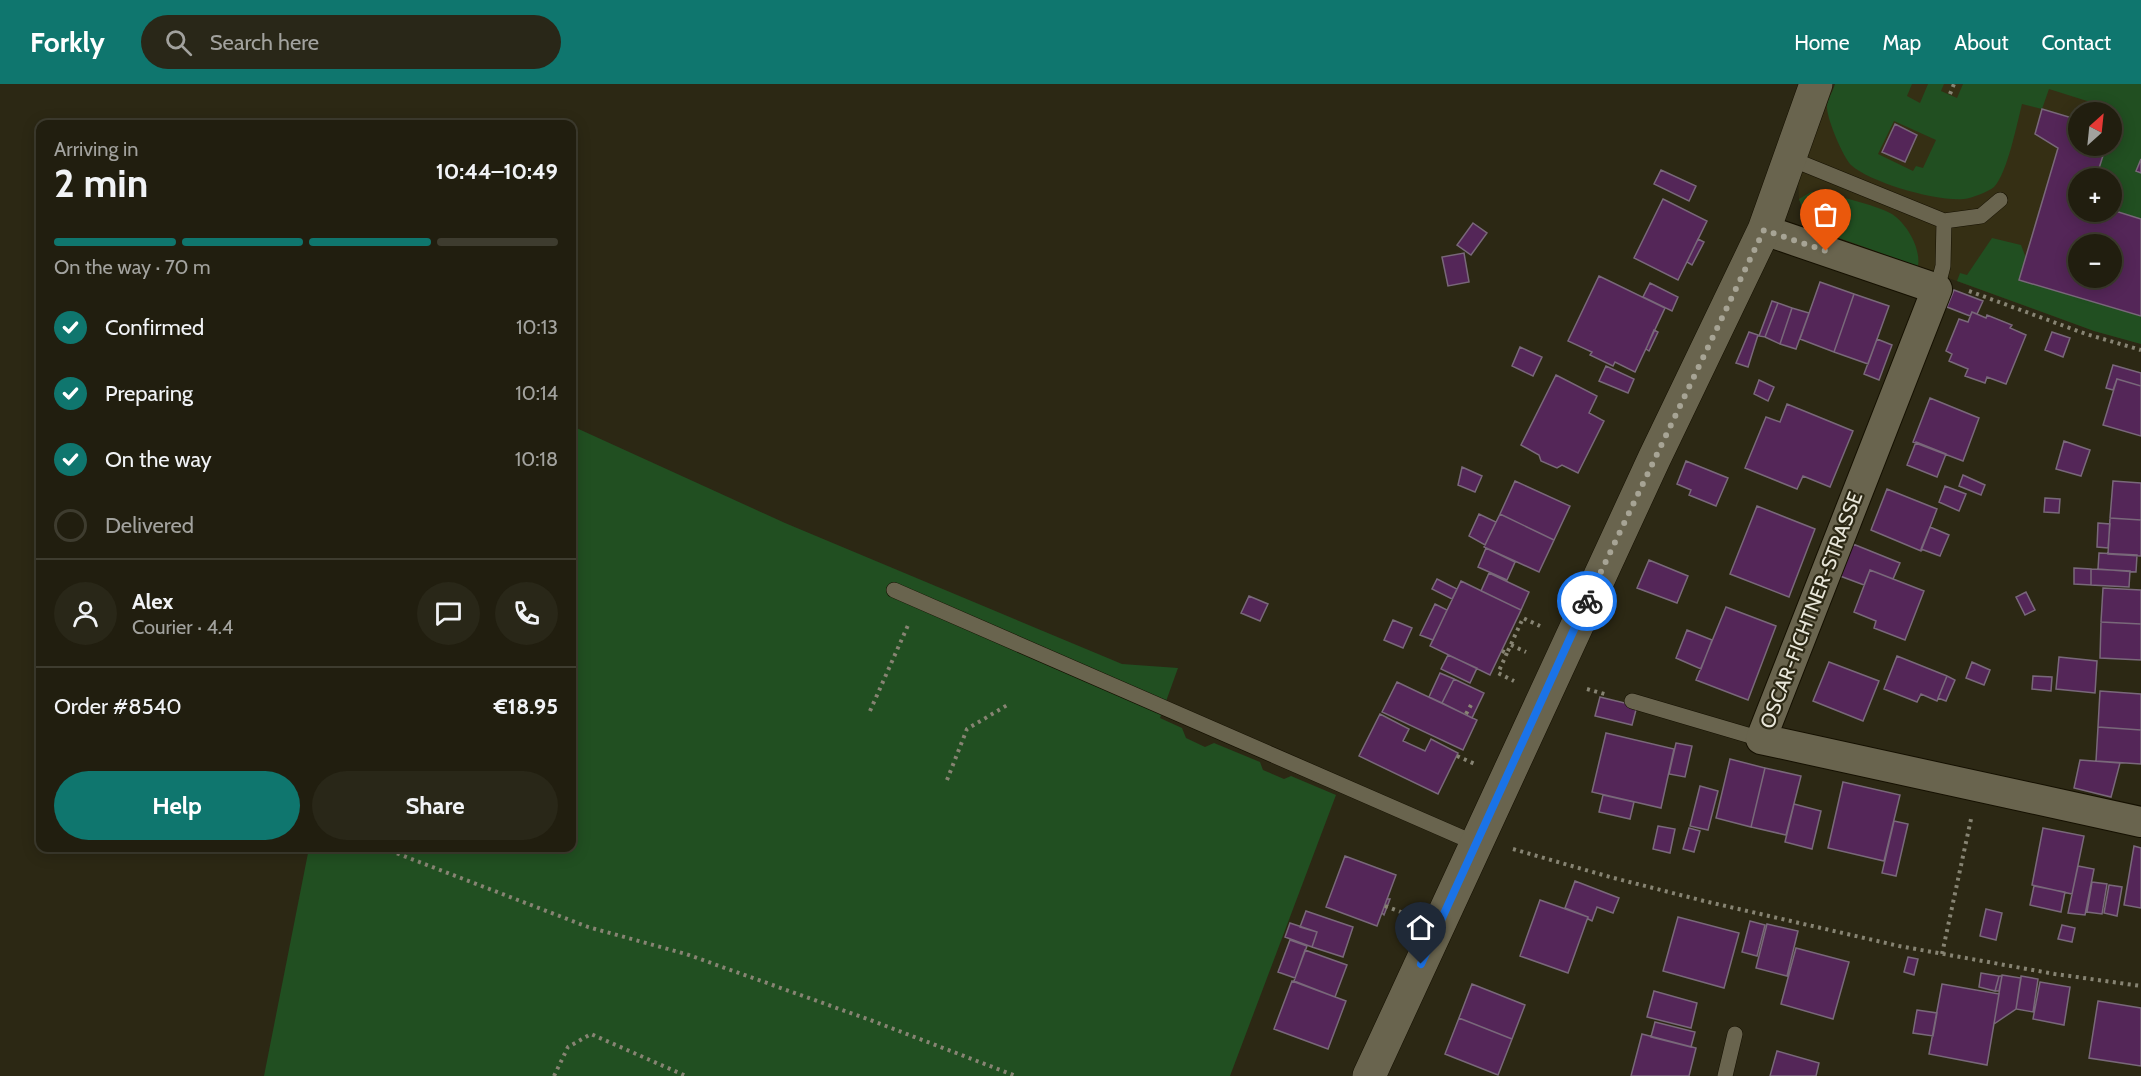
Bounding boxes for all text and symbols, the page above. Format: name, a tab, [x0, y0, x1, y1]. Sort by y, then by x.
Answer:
search box	[141, 15, 561, 69]
text: Forkly	[30, 25, 105, 59]
icon: search	[162, 26, 195, 59]
text: Search here	[210, 29, 319, 56]
text: Home	[1794, 30, 1850, 55]
text: Map	[1883, 30, 1921, 55]
text: About	[1954, 30, 2008, 55]
text: Contact	[2041, 30, 2111, 55]
north arrow	[2068, 102, 2122, 156]
map controls	[2068, 102, 2122, 288]
text: Arriving in	[54, 137, 138, 161]
text: 10:44–10:49	[436, 158, 558, 185]
text: 2 min	[54, 159, 148, 207]
button: +	[2068, 168, 2122, 222]
pin	[1800, 189, 1851, 251]
icon: bag	[1809, 198, 1842, 231]
button: −	[2068, 234, 2122, 288]
text: On the way · 70 m	[54, 255, 211, 279]
icon: check	[54, 311, 87, 344]
text: Confirmed	[105, 314, 204, 341]
text: 10:13	[516, 315, 558, 339]
icon: check	[54, 377, 87, 410]
text: Preparing	[105, 380, 193, 407]
text: 10:14	[515, 381, 558, 405]
icon: check	[54, 443, 87, 476]
text: On the way	[105, 446, 212, 473]
text: 10:18	[515, 447, 558, 471]
street label: OSCAR-FICHTNER-STRASSE	[1755, 488, 1867, 732]
text: Delivered	[105, 512, 194, 539]
courier	[1557, 571, 1617, 631]
button: person	[54, 582, 117, 645]
button: chat	[417, 582, 480, 645]
button: phone	[495, 582, 558, 645]
icon: bike	[1571, 585, 1604, 618]
text: Alex	[132, 588, 173, 615]
text: Courier · 4.4	[132, 615, 233, 639]
text: Order #8540	[54, 693, 182, 720]
text: €18.95	[494, 693, 558, 720]
button: Help	[54, 771, 300, 840]
button: Share	[312, 771, 558, 840]
pin	[1395, 902, 1446, 964]
icon: home	[1404, 911, 1437, 944]

